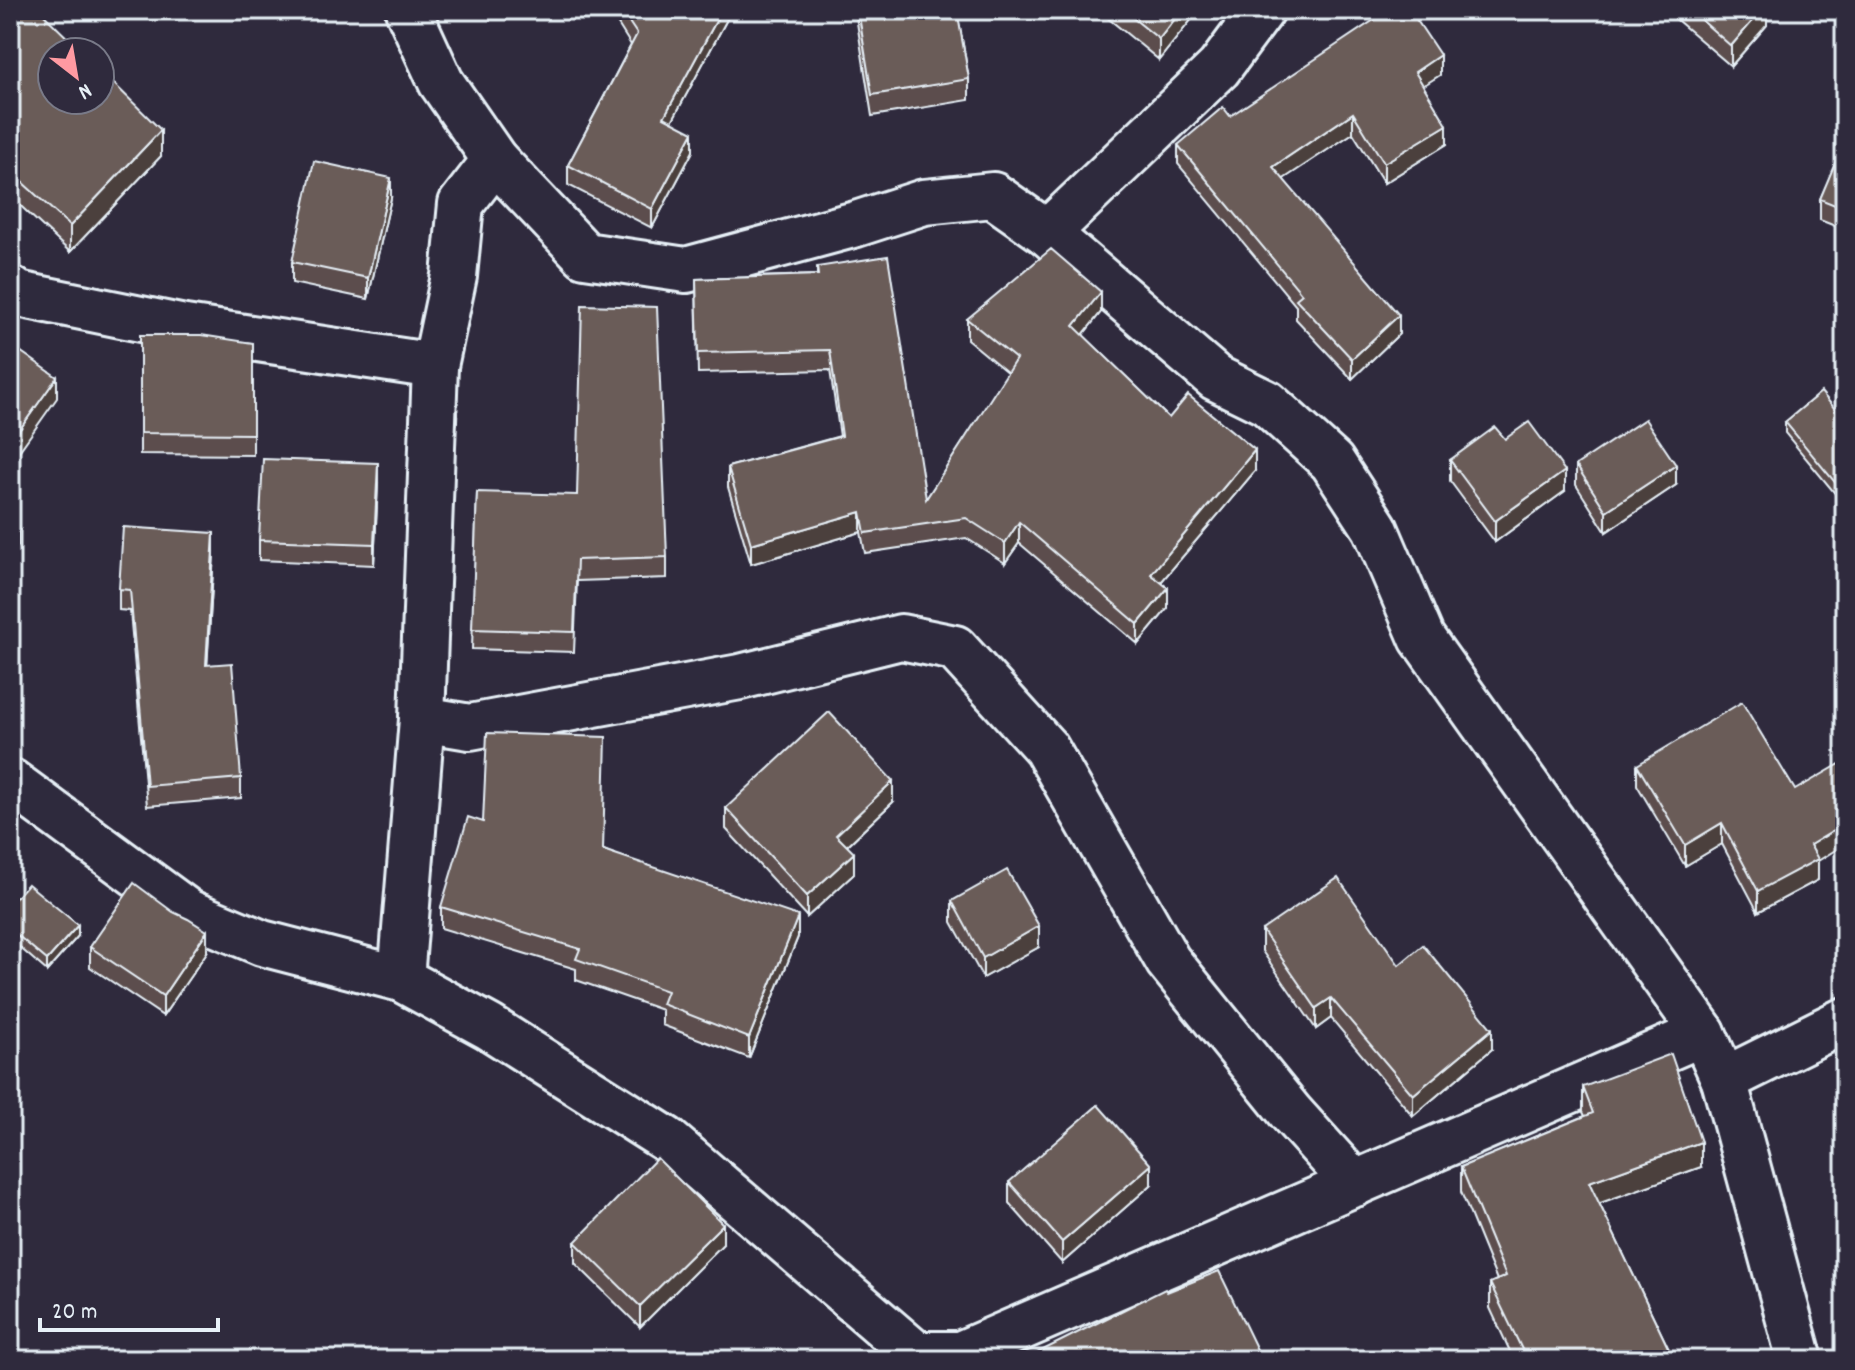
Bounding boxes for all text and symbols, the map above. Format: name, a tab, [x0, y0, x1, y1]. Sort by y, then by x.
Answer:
north arrow	[36, 36, 116, 116]
text: N	[72, 74, 97, 106]
scale bar	[40, 1282, 218, 1332]
text: 20 m	[52, 1296, 98, 1330]

